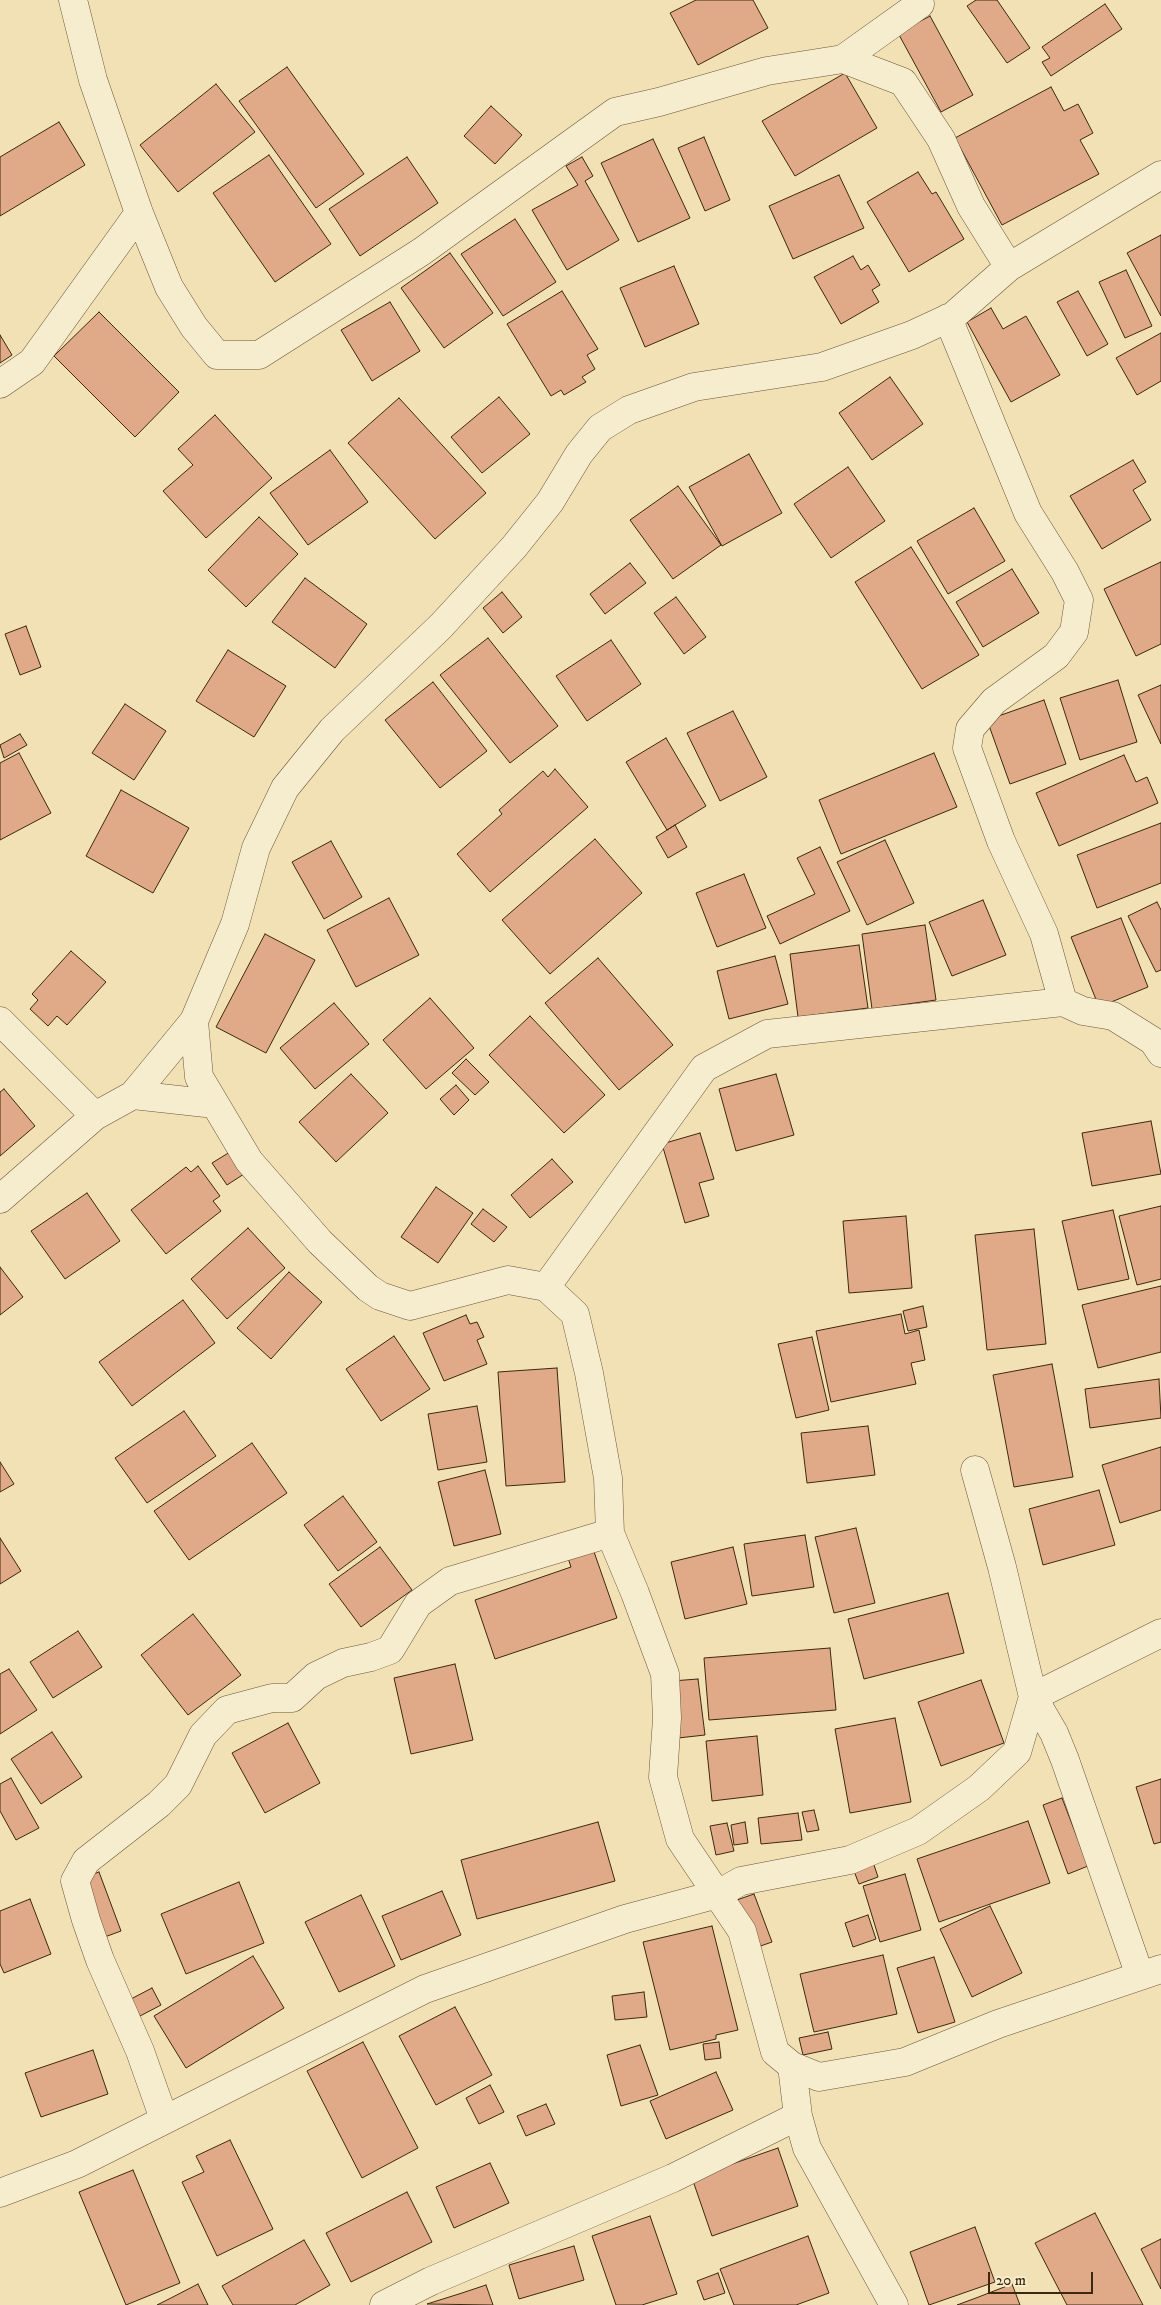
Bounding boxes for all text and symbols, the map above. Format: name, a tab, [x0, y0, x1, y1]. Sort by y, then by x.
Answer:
scale bar	[991, 2262, 1096, 2294]
text: 20 m	[996, 2271, 1026, 2290]

